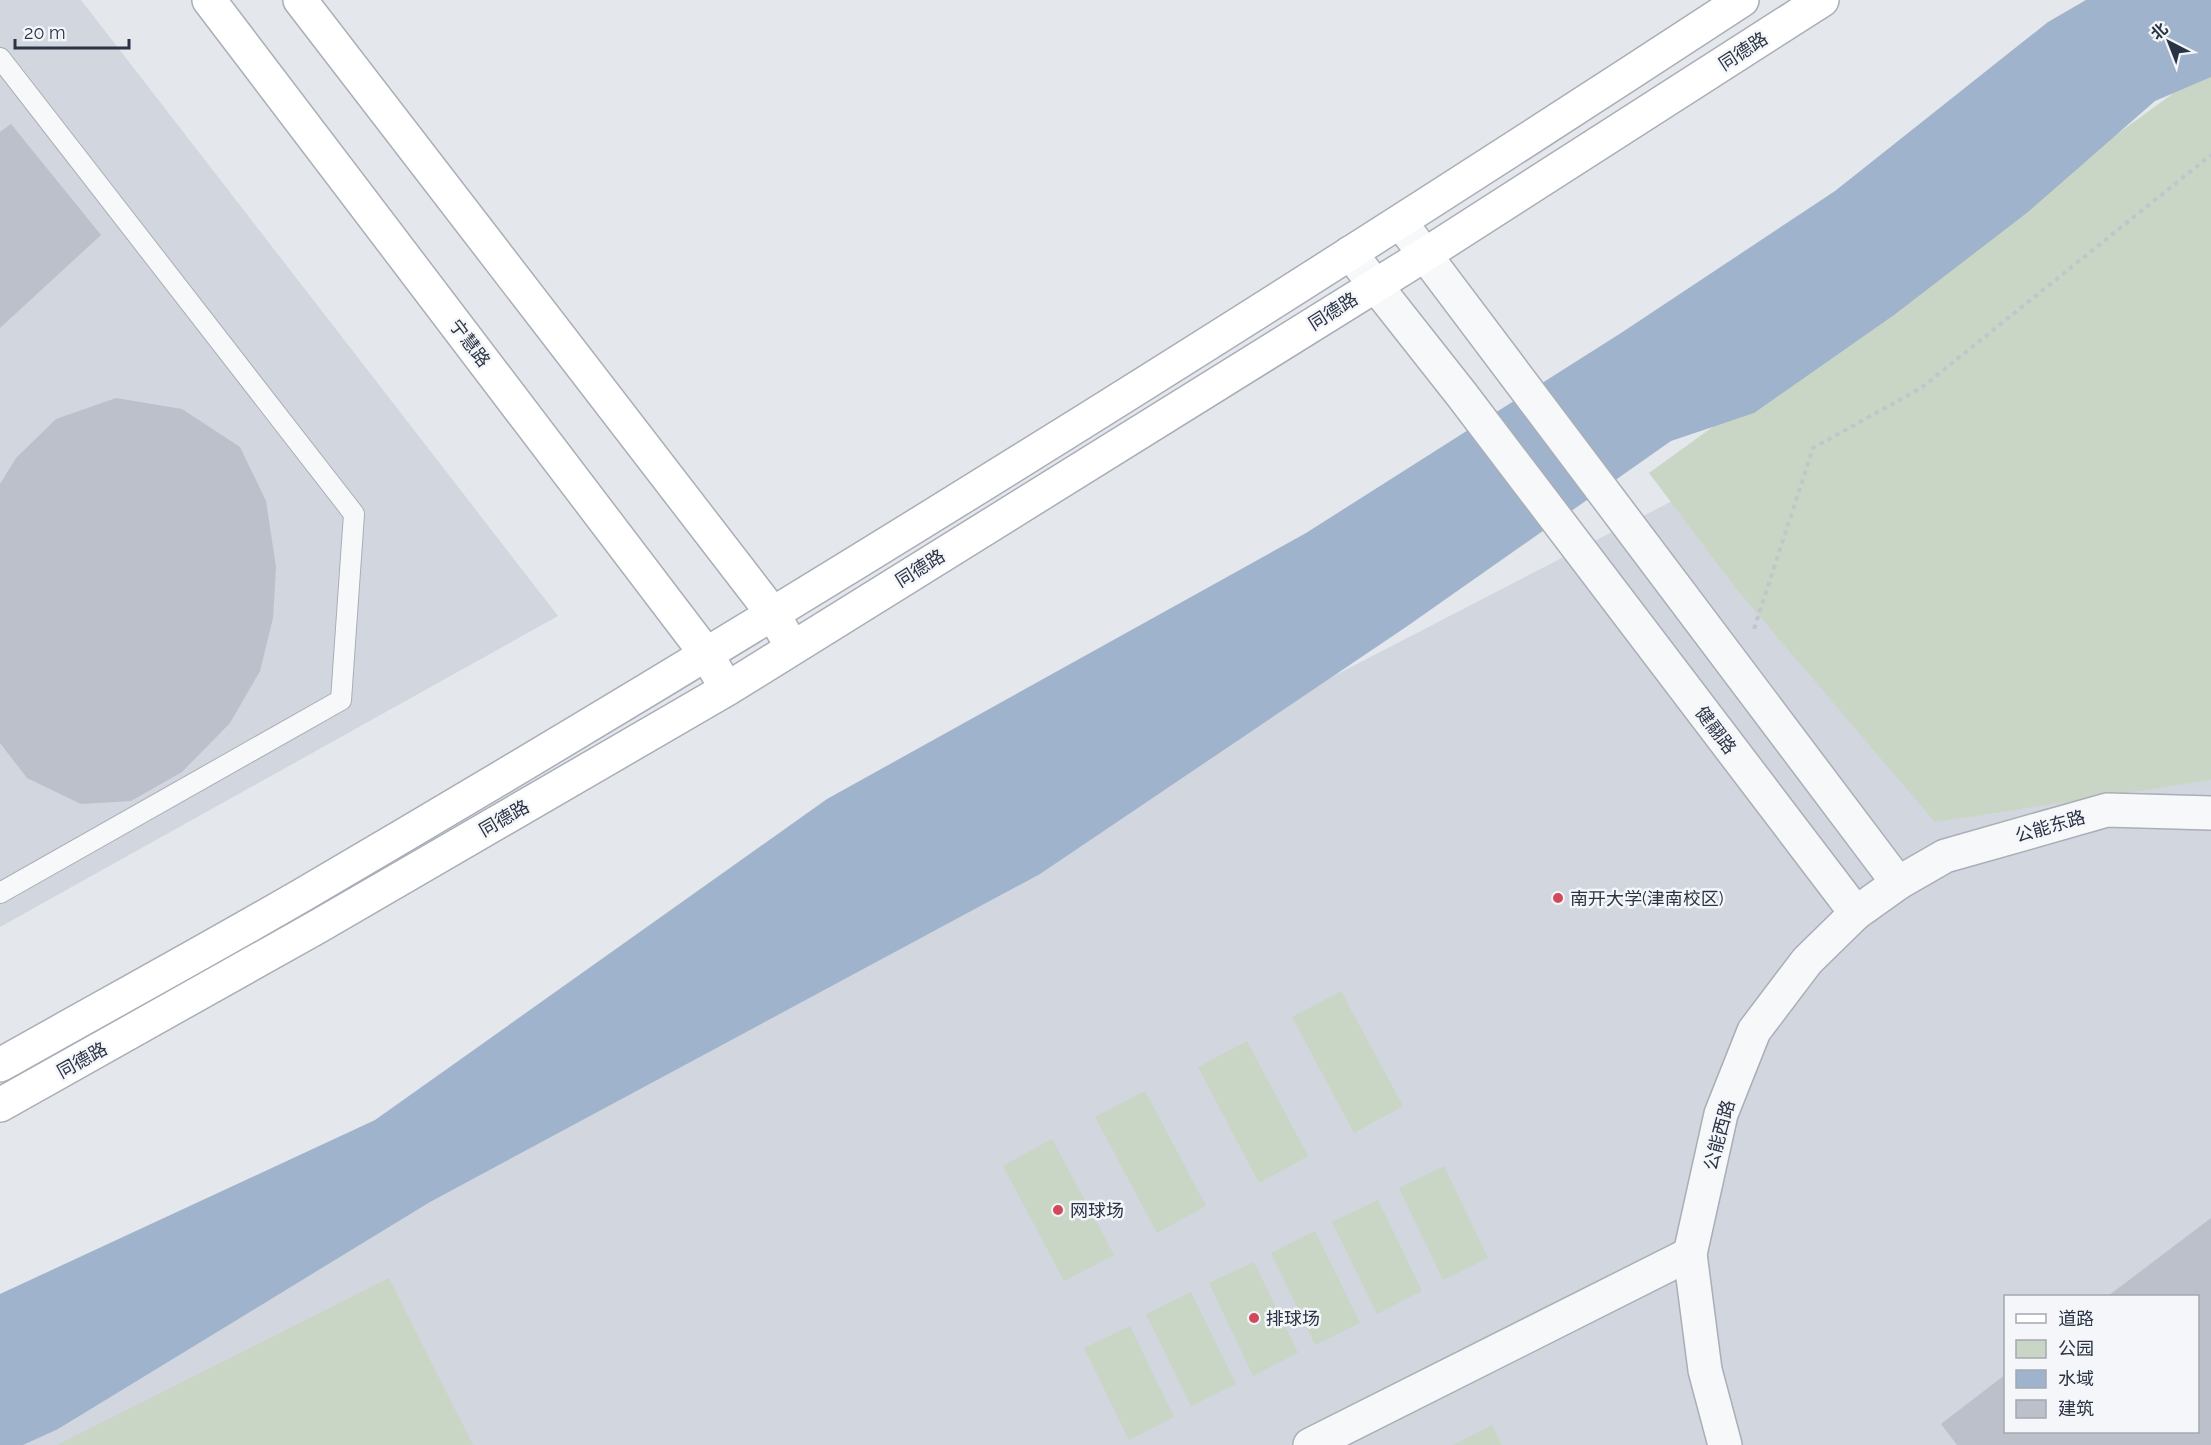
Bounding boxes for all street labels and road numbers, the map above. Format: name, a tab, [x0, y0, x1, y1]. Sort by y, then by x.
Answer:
street label: 同德路	[1715, 27, 1771, 75]
street label: 同德路	[1305, 288, 1361, 334]
street label: 宁慧路	[445, 315, 495, 371]
street label: 同德路	[892, 545, 948, 591]
street label: 健翮路	[1691, 702, 1741, 758]
street label: 同德路	[475, 795, 533, 841]
street label: 公能东路	[2013, 806, 2087, 846]
street label: 同德路	[53, 1038, 111, 1082]
street label: 公能西路	[1700, 1098, 1738, 1172]

